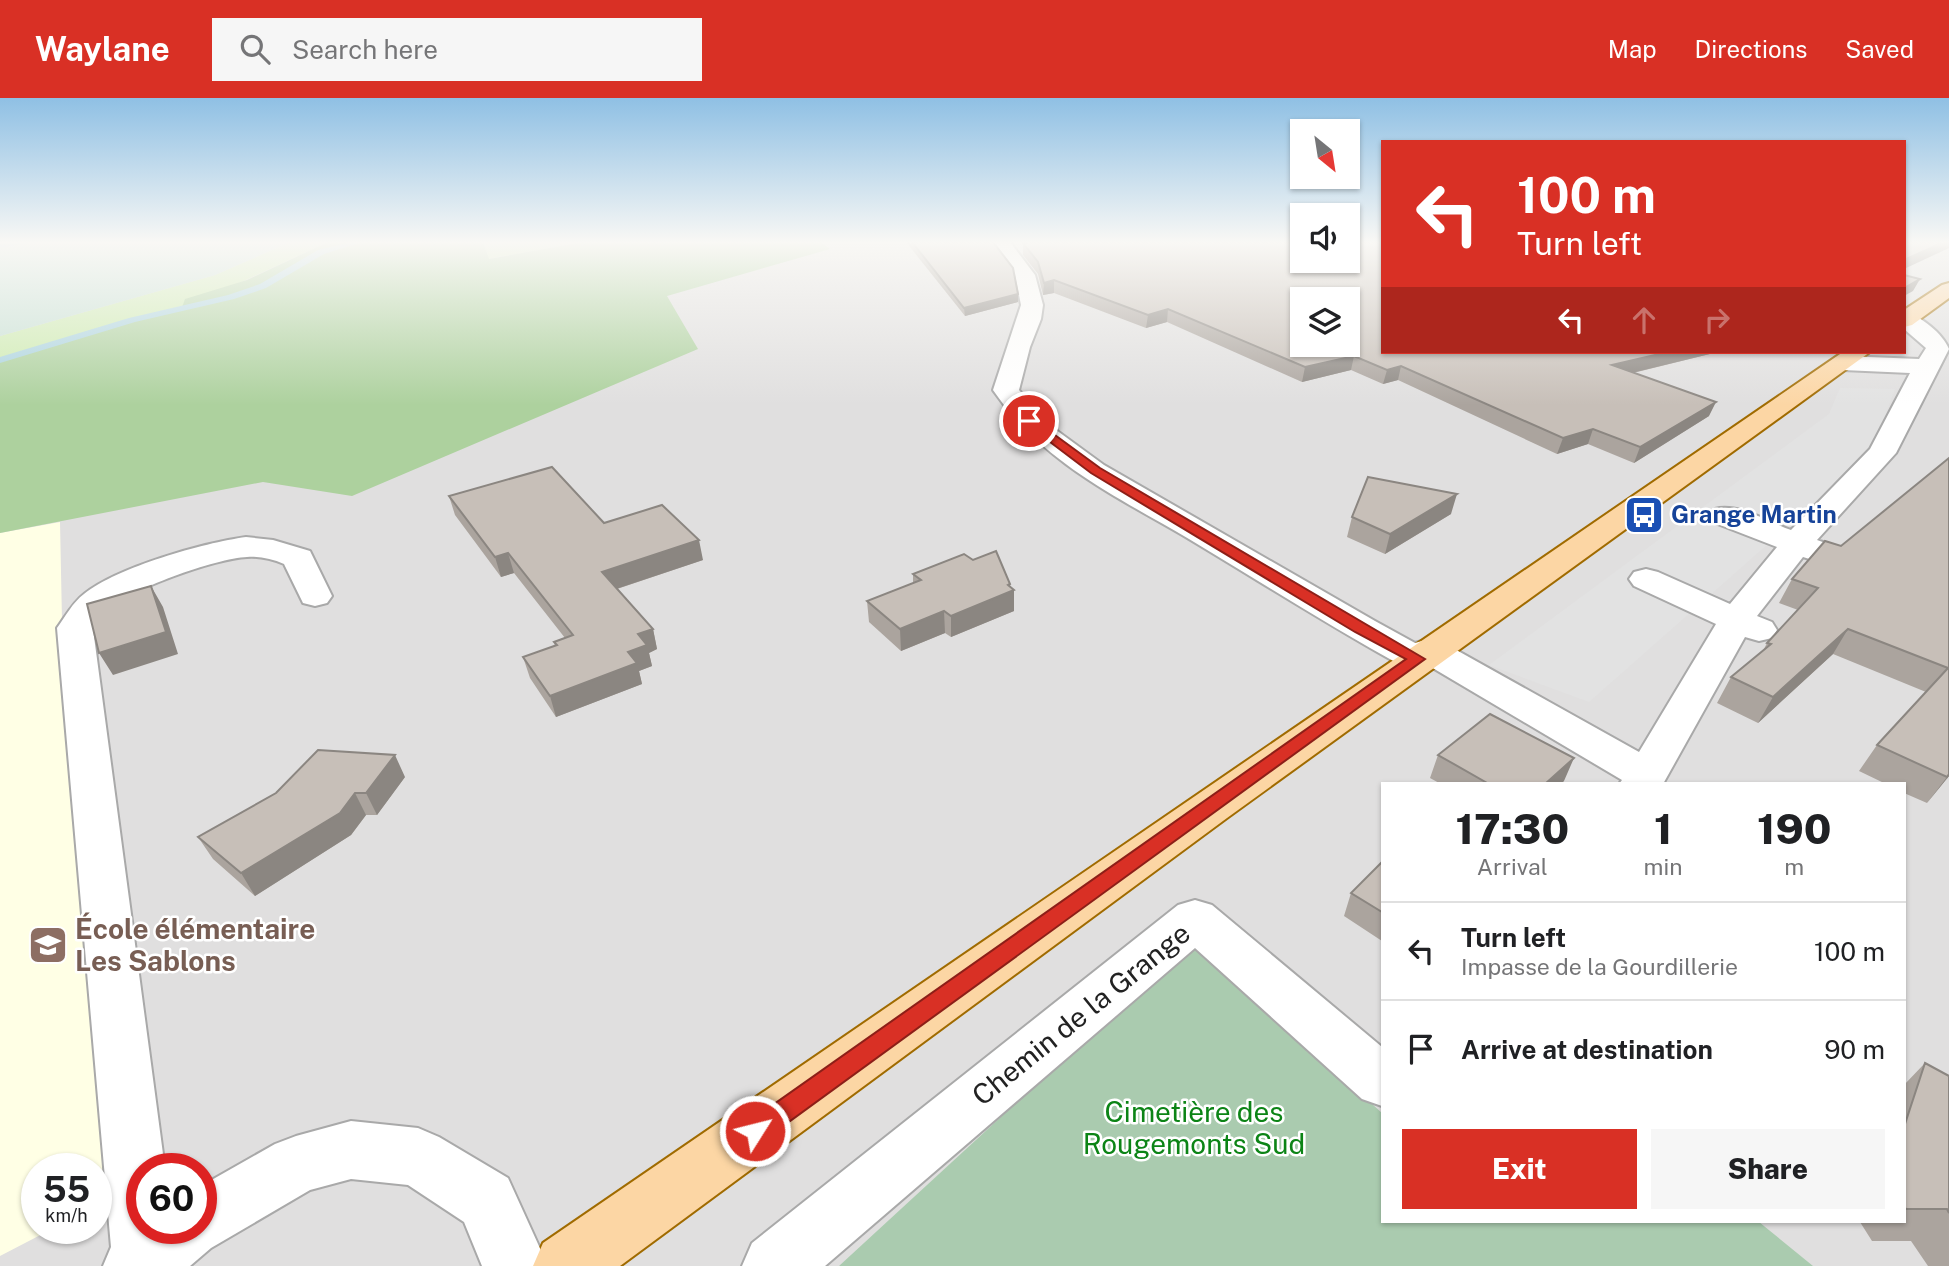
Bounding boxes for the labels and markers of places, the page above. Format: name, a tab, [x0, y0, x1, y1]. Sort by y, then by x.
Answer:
pin	[999, 391, 1059, 451]
bus stop icon: Grange Martin	[1623, 494, 1665, 536]
place label: Grange Martin	[1671, 500, 1837, 528]
place label: École élémentaire Les Sablons	[75, 912, 315, 977]
school or university icon: École élémentaire Les Sablons	[27, 924, 69, 966]

